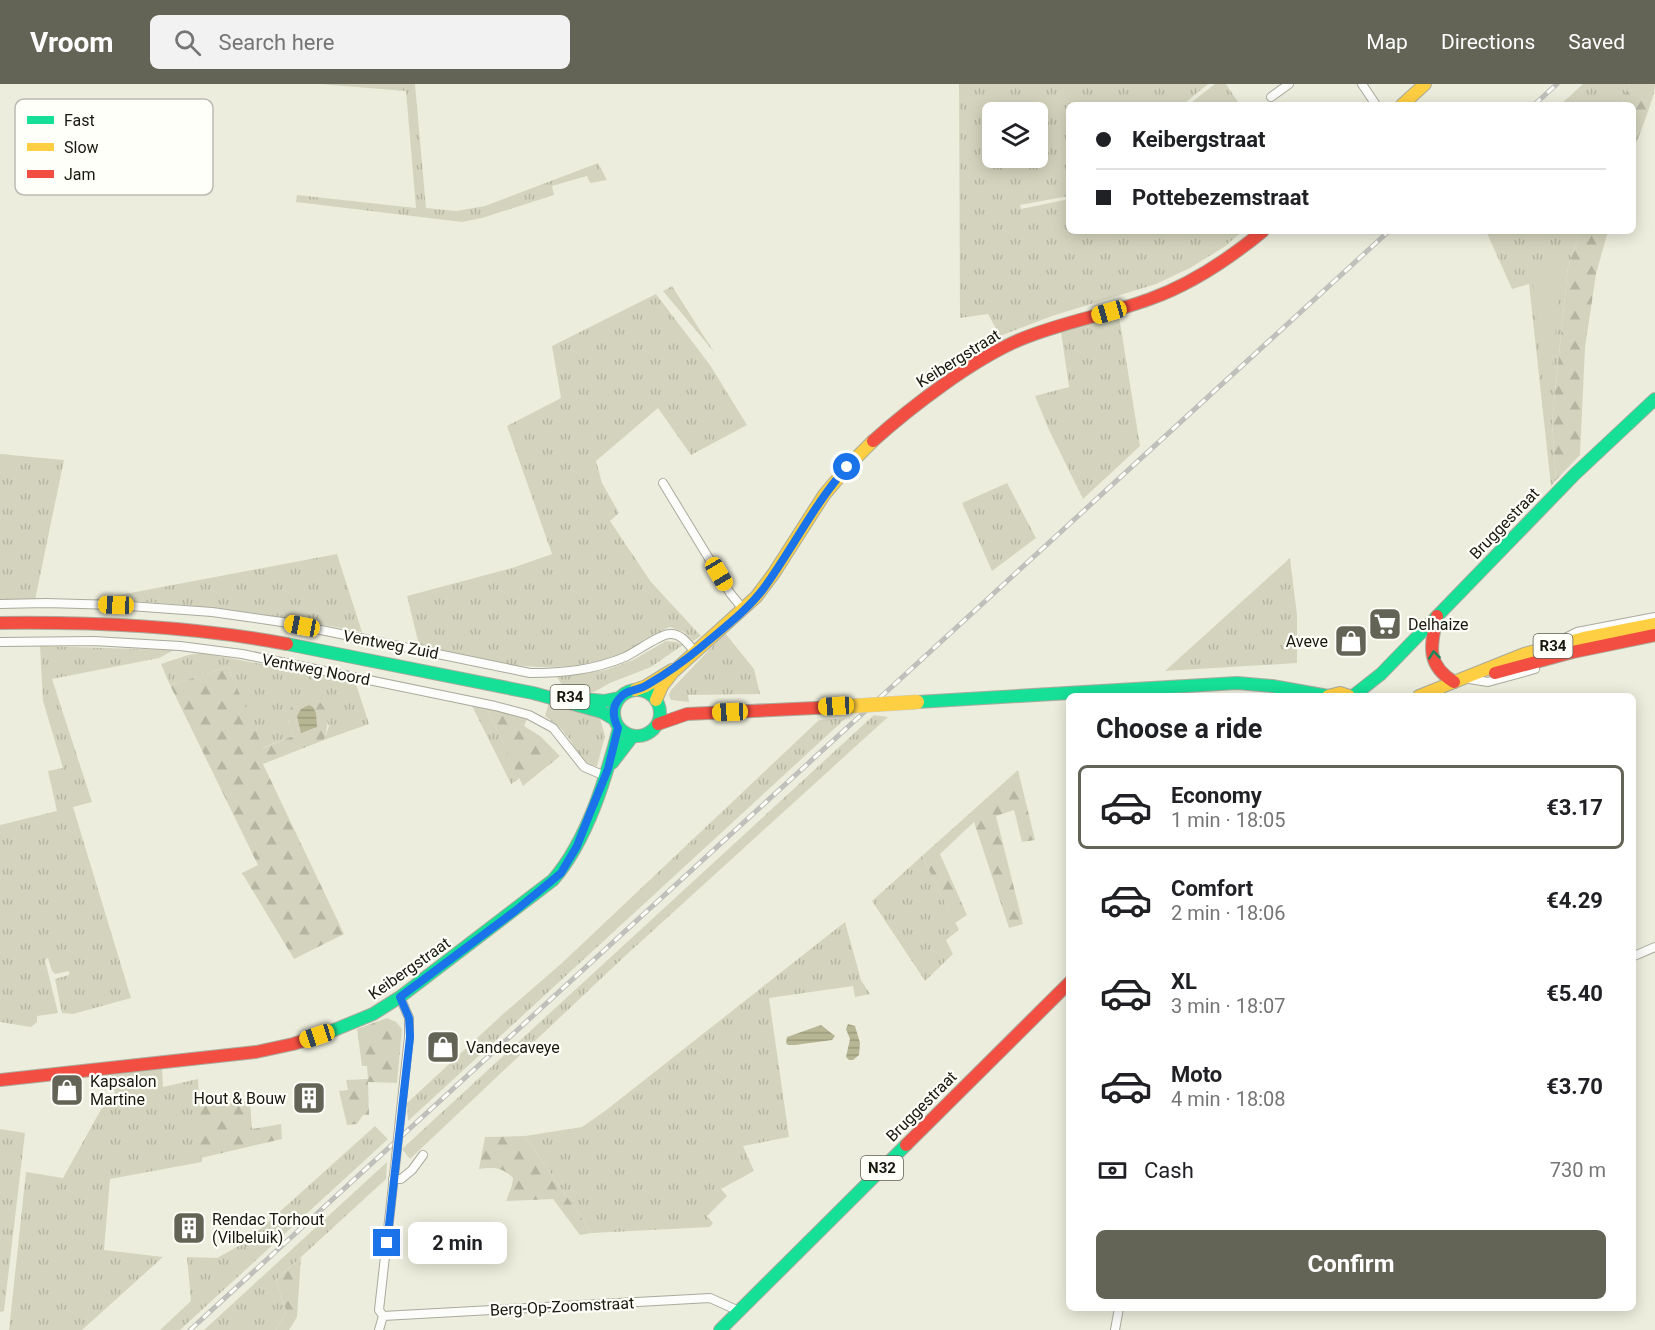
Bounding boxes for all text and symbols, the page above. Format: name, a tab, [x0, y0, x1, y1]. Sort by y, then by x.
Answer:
search box	[150, 15, 570, 69]
text: Vroom	[30, 26, 114, 59]
icon: search	[171, 26, 204, 59]
text: Search here	[219, 30, 334, 55]
text: Map	[1366, 30, 1408, 54]
text: Directions	[1441, 30, 1535, 54]
text: Saved	[1568, 30, 1625, 54]
legend	[15, 99, 213, 195]
map controls	[982, 102, 1048, 168]
button: layers	[982, 102, 1048, 168]
text: Fast	[64, 111, 95, 130]
text: Keibergstraat	[1132, 127, 1266, 152]
text: Slow	[64, 138, 99, 157]
text: Jam	[64, 165, 96, 184]
text: Pottebezemstraat	[1132, 185, 1309, 210]
car	[1089, 298, 1129, 326]
street label: Keibergstraat	[913, 325, 1004, 392]
route start	[833, 453, 860, 480]
street label: Bruggestraat	[1466, 484, 1543, 563]
car	[702, 554, 736, 594]
car	[98, 595, 134, 615]
supermarket icon: Delhaize	[1367, 606, 1403, 642]
car	[283, 614, 321, 638]
place label: Delhaize	[1408, 615, 1469, 634]
shop icon: Aveve	[1333, 623, 1369, 659]
street label: Ventweg Zuid	[341, 626, 440, 663]
place label: Aveve	[1286, 632, 1328, 651]
road number: R34	[1534, 634, 1572, 658]
street label: Ventweg Noord	[260, 650, 372, 689]
one-way arrow	[1428, 651, 1440, 660]
road number: R34	[550, 685, 590, 709]
car	[818, 696, 854, 716]
car	[712, 702, 748, 722]
text: Choose a ride	[1096, 713, 1262, 745]
icon: car	[1099, 780, 1153, 834]
text: Economy	[1171, 783, 1262, 808]
text: €3.17	[1546, 795, 1603, 820]
text: 1 min · 18:05	[1171, 808, 1286, 832]
icon: car	[1099, 873, 1153, 927]
text: Comfort	[1171, 876, 1253, 901]
text: €4.29	[1546, 888, 1603, 913]
text: 2 min · 18:06	[1171, 901, 1286, 925]
street label: Keibergstraat	[365, 933, 454, 1003]
icon: car	[1099, 966, 1153, 1020]
text: XL	[1171, 969, 1197, 994]
text: €5.40	[1546, 981, 1603, 1006]
text: 3 min · 18:07	[1171, 994, 1286, 1018]
car	[297, 1022, 337, 1050]
shop icon: Vandecaveye	[425, 1029, 461, 1065]
place label: Vandecaveye	[466, 1038, 560, 1057]
icon: car	[1099, 1059, 1153, 1113]
text: Moto	[1171, 1062, 1222, 1087]
street label: Bruggestraat	[882, 1067, 961, 1146]
shop icon: Kapsalon Martine	[49, 1072, 85, 1108]
place label: Kapsalon Martine	[90, 1072, 157, 1109]
text: €3.70	[1546, 1074, 1603, 1099]
building icon: Hout & Bouw	[291, 1080, 327, 1116]
text: 4 min · 18:08	[1171, 1087, 1286, 1111]
place label: Hout & Bouw	[194, 1089, 286, 1108]
icon: cash	[1096, 1154, 1129, 1187]
road number: N32	[861, 1156, 903, 1180]
text: Cash	[1144, 1158, 1194, 1183]
text: 730 m	[1550, 1158, 1606, 1182]
building icon: Rendac Torhout (Vilbeluik)	[171, 1210, 207, 1246]
place label: Rendac Torhout (Vilbeluik)	[212, 1210, 324, 1247]
callout: 2 min	[408, 1222, 507, 1264]
route end	[373, 1229, 400, 1256]
button: Confirm	[1096, 1230, 1606, 1299]
text: 2 min	[432, 1231, 483, 1255]
street label: Berg-Op-Zoomstraat	[489, 1293, 635, 1320]

